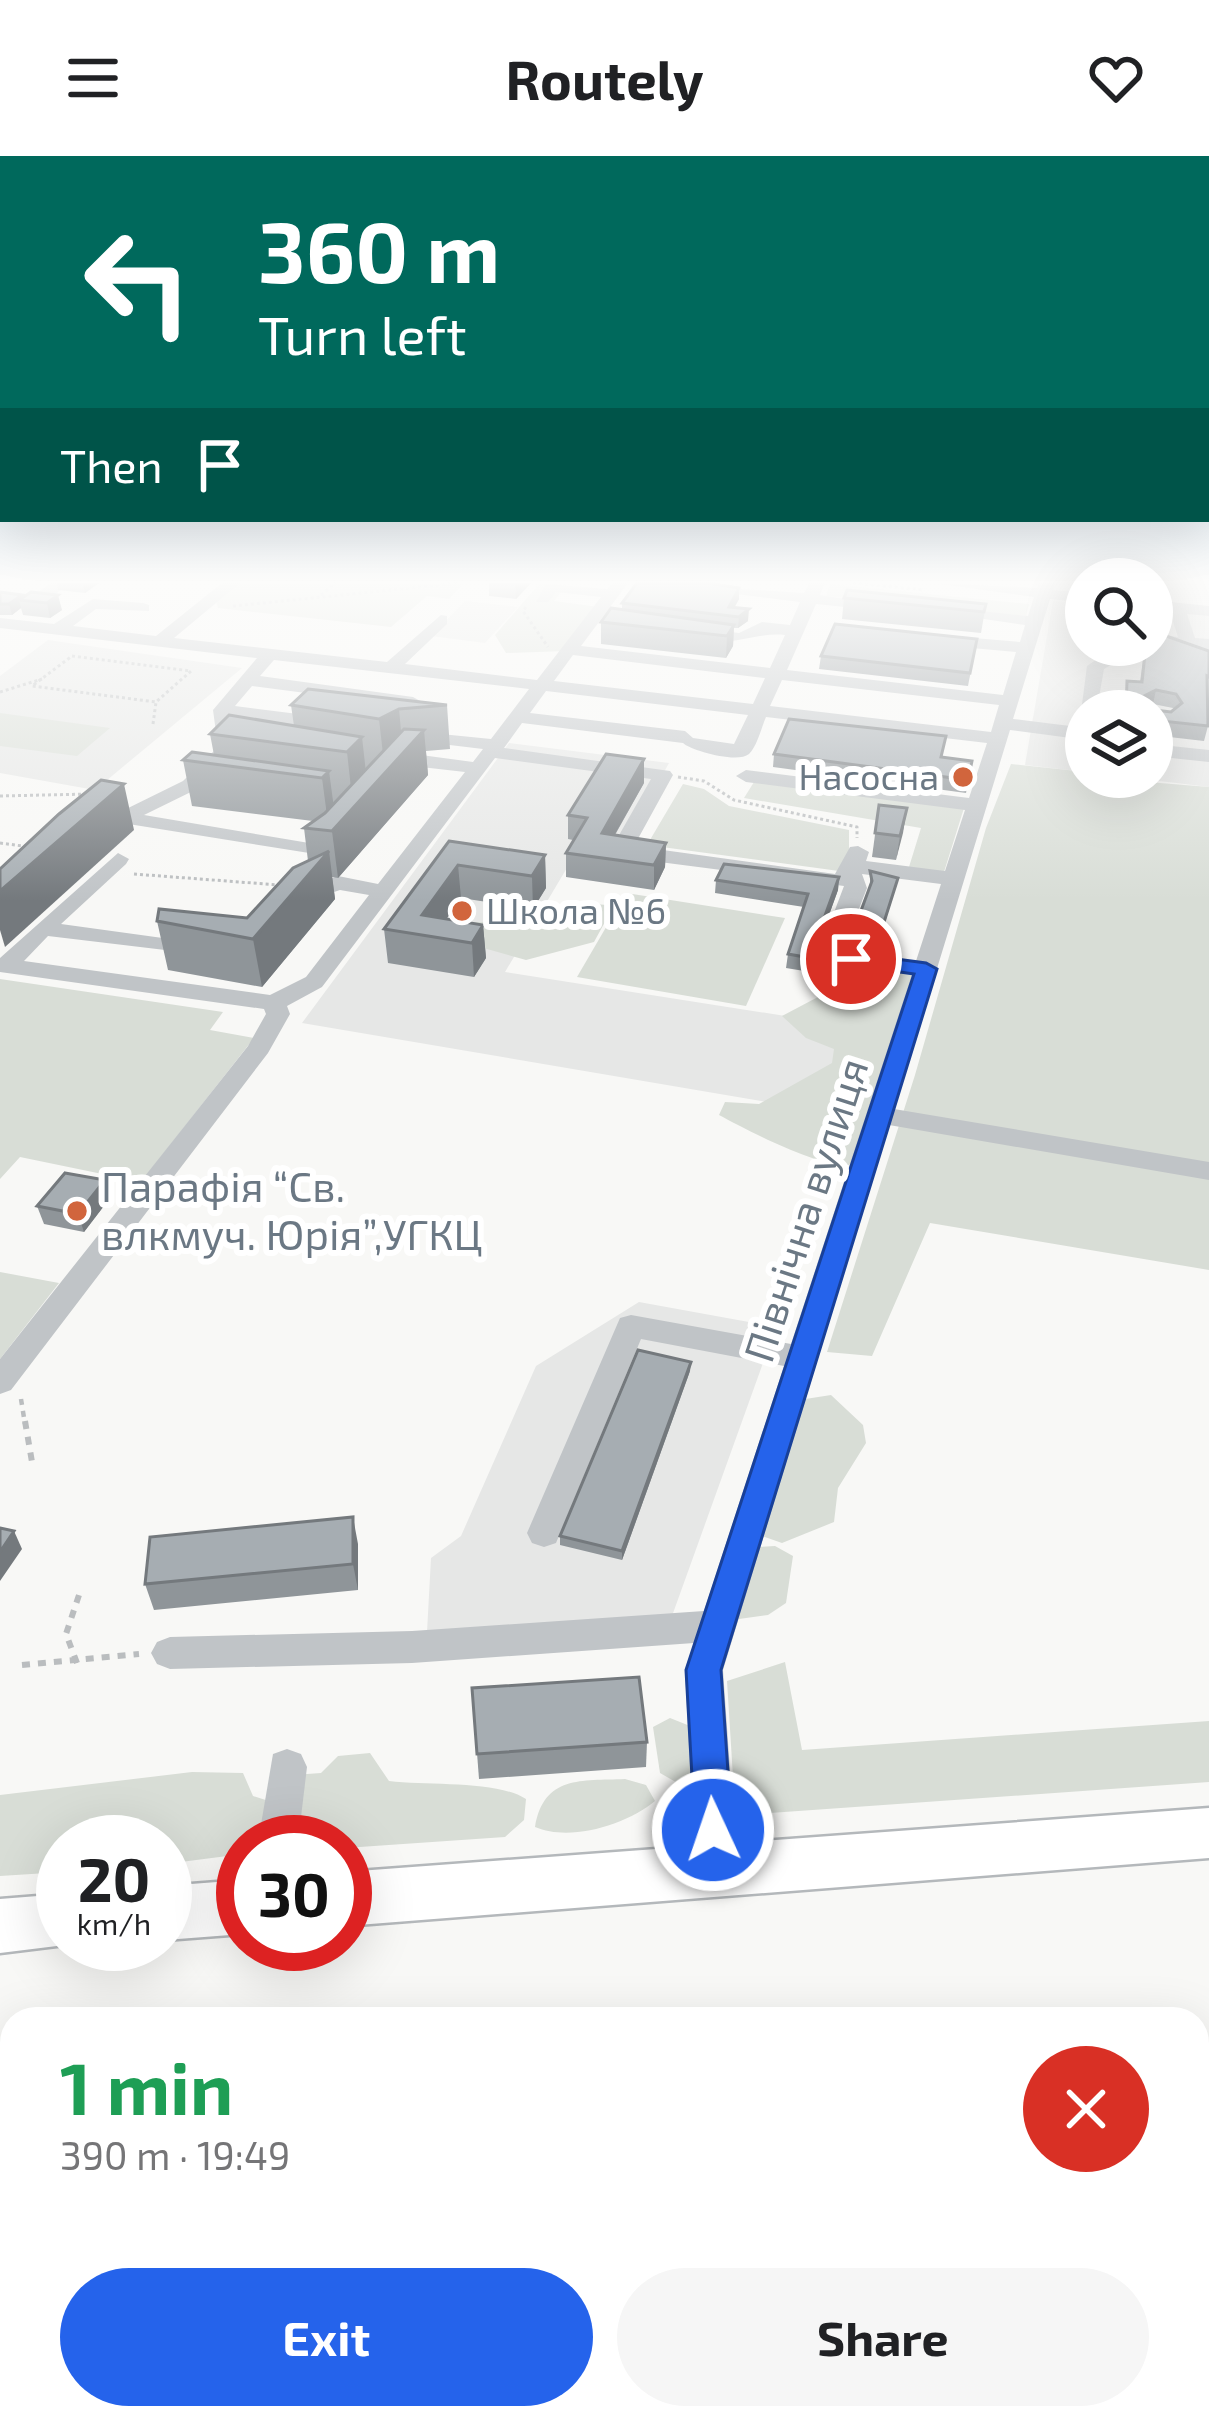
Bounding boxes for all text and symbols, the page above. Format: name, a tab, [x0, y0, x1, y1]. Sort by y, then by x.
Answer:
icon: menu	[60, 45, 126, 111]
icon: heart	[1083, 45, 1149, 111]
text: Routely	[505, 46, 704, 111]
text: 360 m	[258, 199, 500, 300]
icon: left	[60, 204, 216, 360]
text: Turn left	[258, 301, 467, 366]
icon: arrive	[187, 432, 253, 498]
text: Then	[60, 438, 163, 492]
map controls	[1065, 558, 1173, 798]
button: search	[1065, 558, 1173, 666]
button: layers	[1065, 690, 1173, 798]
place label: Насосна	[799, 754, 939, 797]
marker: Насосна	[950, 764, 976, 790]
place label: Школа №6	[486, 888, 666, 931]
marker: Школа №6	[449, 898, 475, 924]
pin	[800, 908, 902, 1010]
icon: arrive	[818, 926, 884, 992]
street label: Північна вулиця	[731, 1051, 878, 1368]
place label: Парафія “Св. влкмуч. Юрія”,УГКЦ	[101, 1160, 482, 1259]
marker: Парафія “Св. влкмуч. Юрія”,УГКЦ	[64, 1198, 90, 1224]
position arrow	[650, 1767, 776, 1893]
speed limit sign: 30	[216, 1815, 372, 1971]
text: 20	[78, 1842, 150, 1914]
text: km/h	[77, 1905, 151, 1941]
text: 1 min	[60, 2043, 233, 2129]
button: close	[1023, 2046, 1149, 2172]
text: 390 m · 19:49	[60, 2131, 290, 2178]
button: Exit	[60, 2268, 593, 2406]
button: Share	[617, 2268, 1149, 2406]

